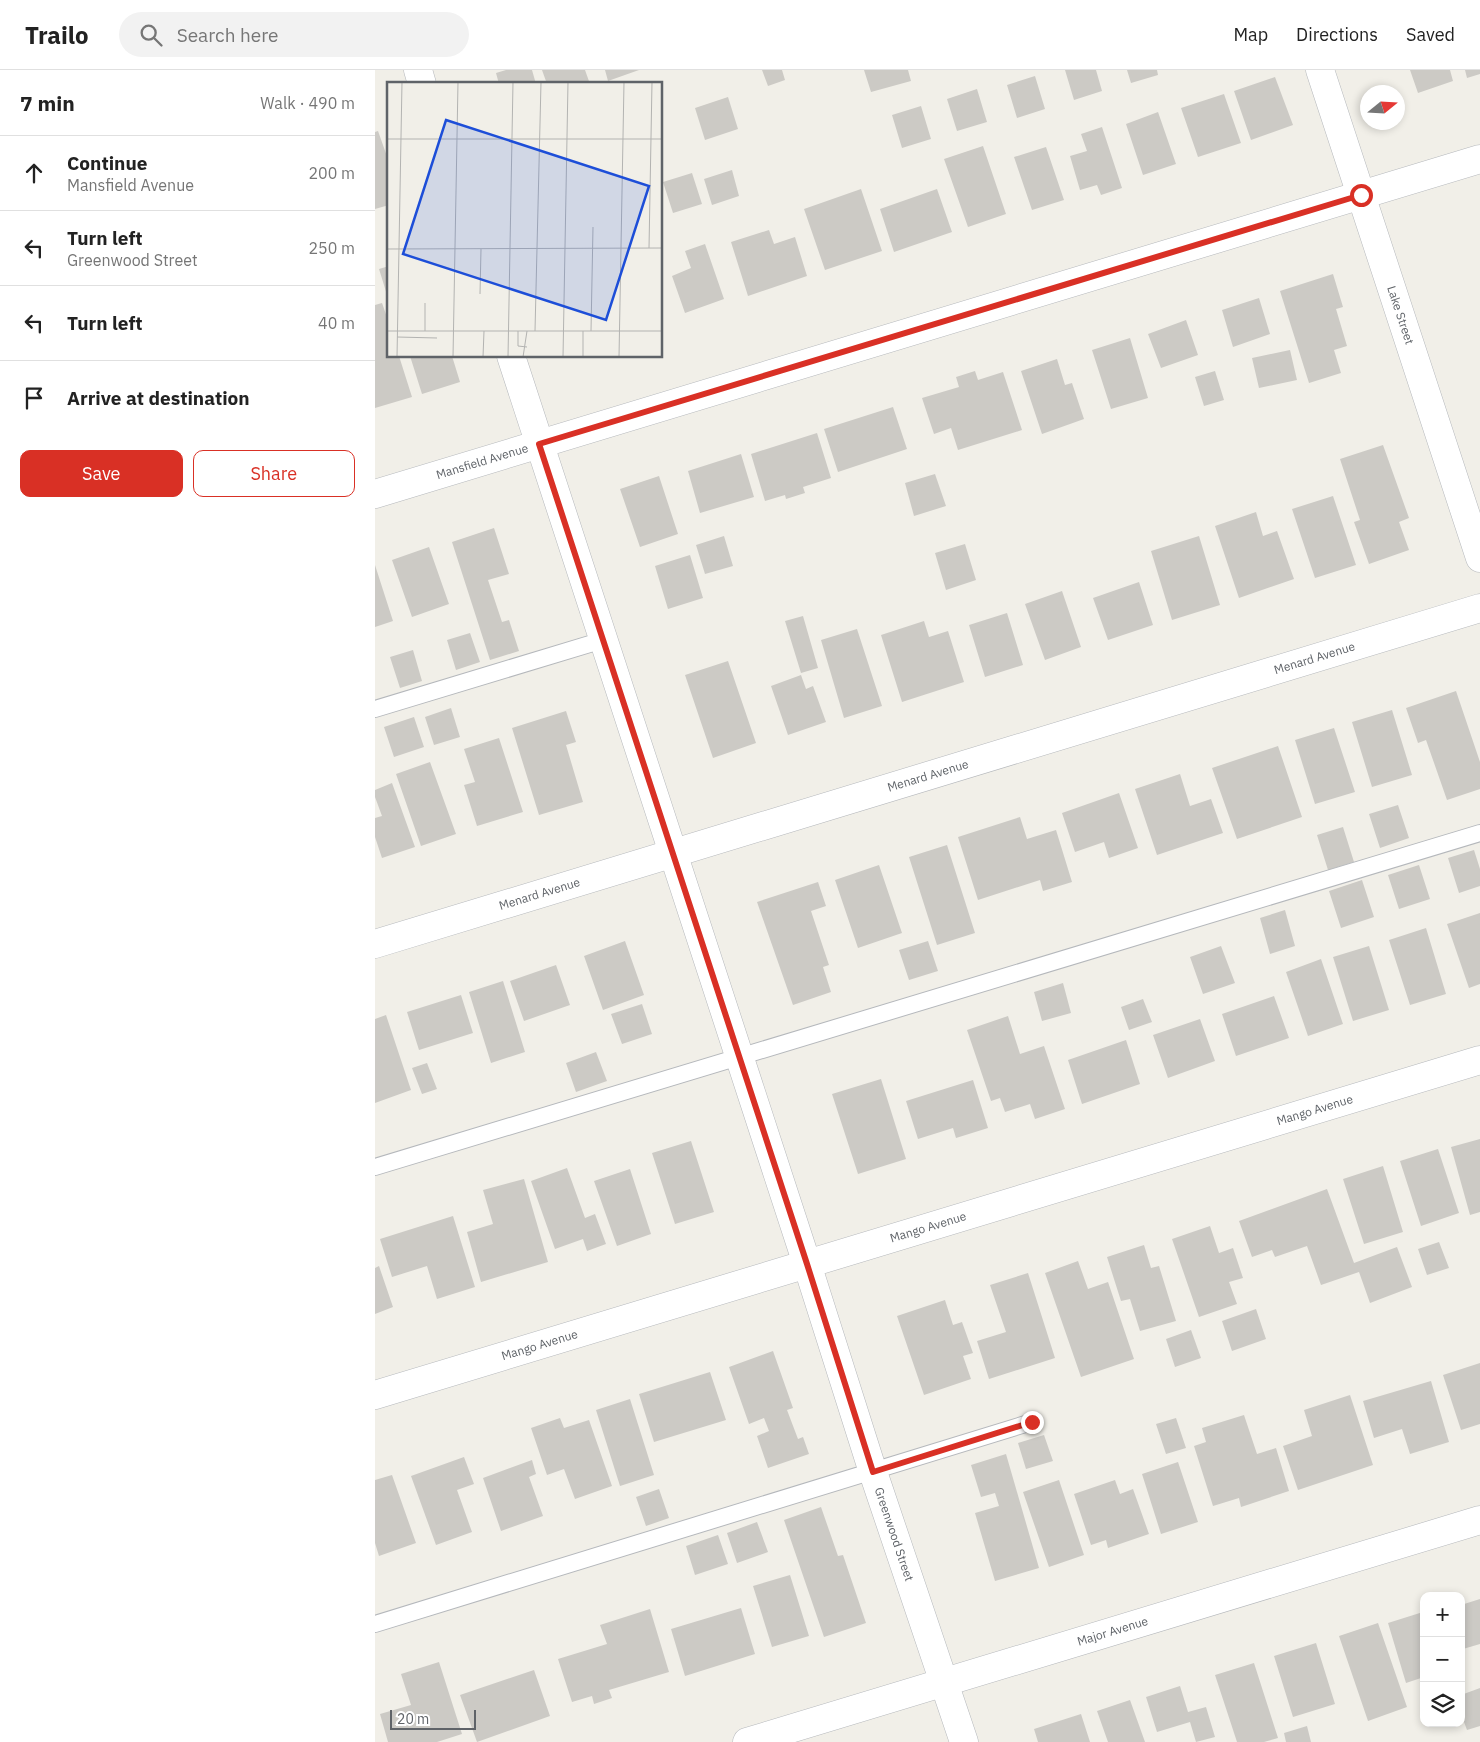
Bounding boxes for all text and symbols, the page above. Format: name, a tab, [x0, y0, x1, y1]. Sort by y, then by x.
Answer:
search box	[119, 12, 469, 57]
text: Trailo	[25, 19, 89, 51]
icon: search	[137, 21, 165, 49]
text: Search here	[177, 23, 278, 47]
text: Map	[1233, 23, 1268, 46]
text: Directions	[1296, 23, 1378, 46]
text: Saved	[1406, 23, 1455, 46]
inset map	[387, 82, 663, 358]
north arrow	[1360, 85, 1405, 130]
text: 7 min	[20, 89, 75, 117]
text: Walk · 490 m	[260, 93, 355, 113]
text: Continue	[67, 151, 147, 175]
icon: ahead	[20, 159, 48, 187]
text: 200 m	[308, 163, 355, 183]
text: Mansfield Avenue	[67, 175, 194, 195]
route start	[1350, 184, 1373, 207]
text: Turn left	[67, 226, 143, 250]
icon: left	[20, 234, 48, 262]
text: 250 m	[308, 238, 355, 258]
text: Greenwood Street	[67, 250, 198, 270]
street label: Lake Street	[1384, 284, 1417, 346]
icon: left	[20, 309, 48, 337]
text: Turn left	[67, 311, 143, 335]
text: 40 m	[318, 313, 355, 333]
icon: arrive	[20, 384, 48, 412]
text: Arrive at destination	[67, 386, 250, 410]
street label: Mansfield Avenue	[434, 440, 530, 482]
button: Save	[20, 450, 183, 497]
button: Share	[193, 450, 355, 497]
street label: Menard Avenue	[1272, 638, 1357, 677]
street label: Menard Avenue	[886, 756, 971, 795]
street label: Menard Avenue	[497, 874, 582, 913]
street label: Mango Avenue	[1275, 1091, 1355, 1128]
street label: Mango Avenue	[888, 1208, 968, 1245]
street label: Mango Avenue	[500, 1326, 580, 1363]
route end	[1021, 1411, 1044, 1434]
street label: Greenwood Street	[872, 1485, 917, 1583]
map controls	[1420, 1592, 1465, 1727]
button: +	[1420, 1592, 1465, 1637]
street label: Major Avenue	[1075, 1613, 1150, 1649]
button: −	[1420, 1637, 1465, 1682]
button: layers	[1420, 1682, 1465, 1727]
scale bar	[390, 1707, 476, 1730]
text: 20 m	[397, 1710, 429, 1728]

